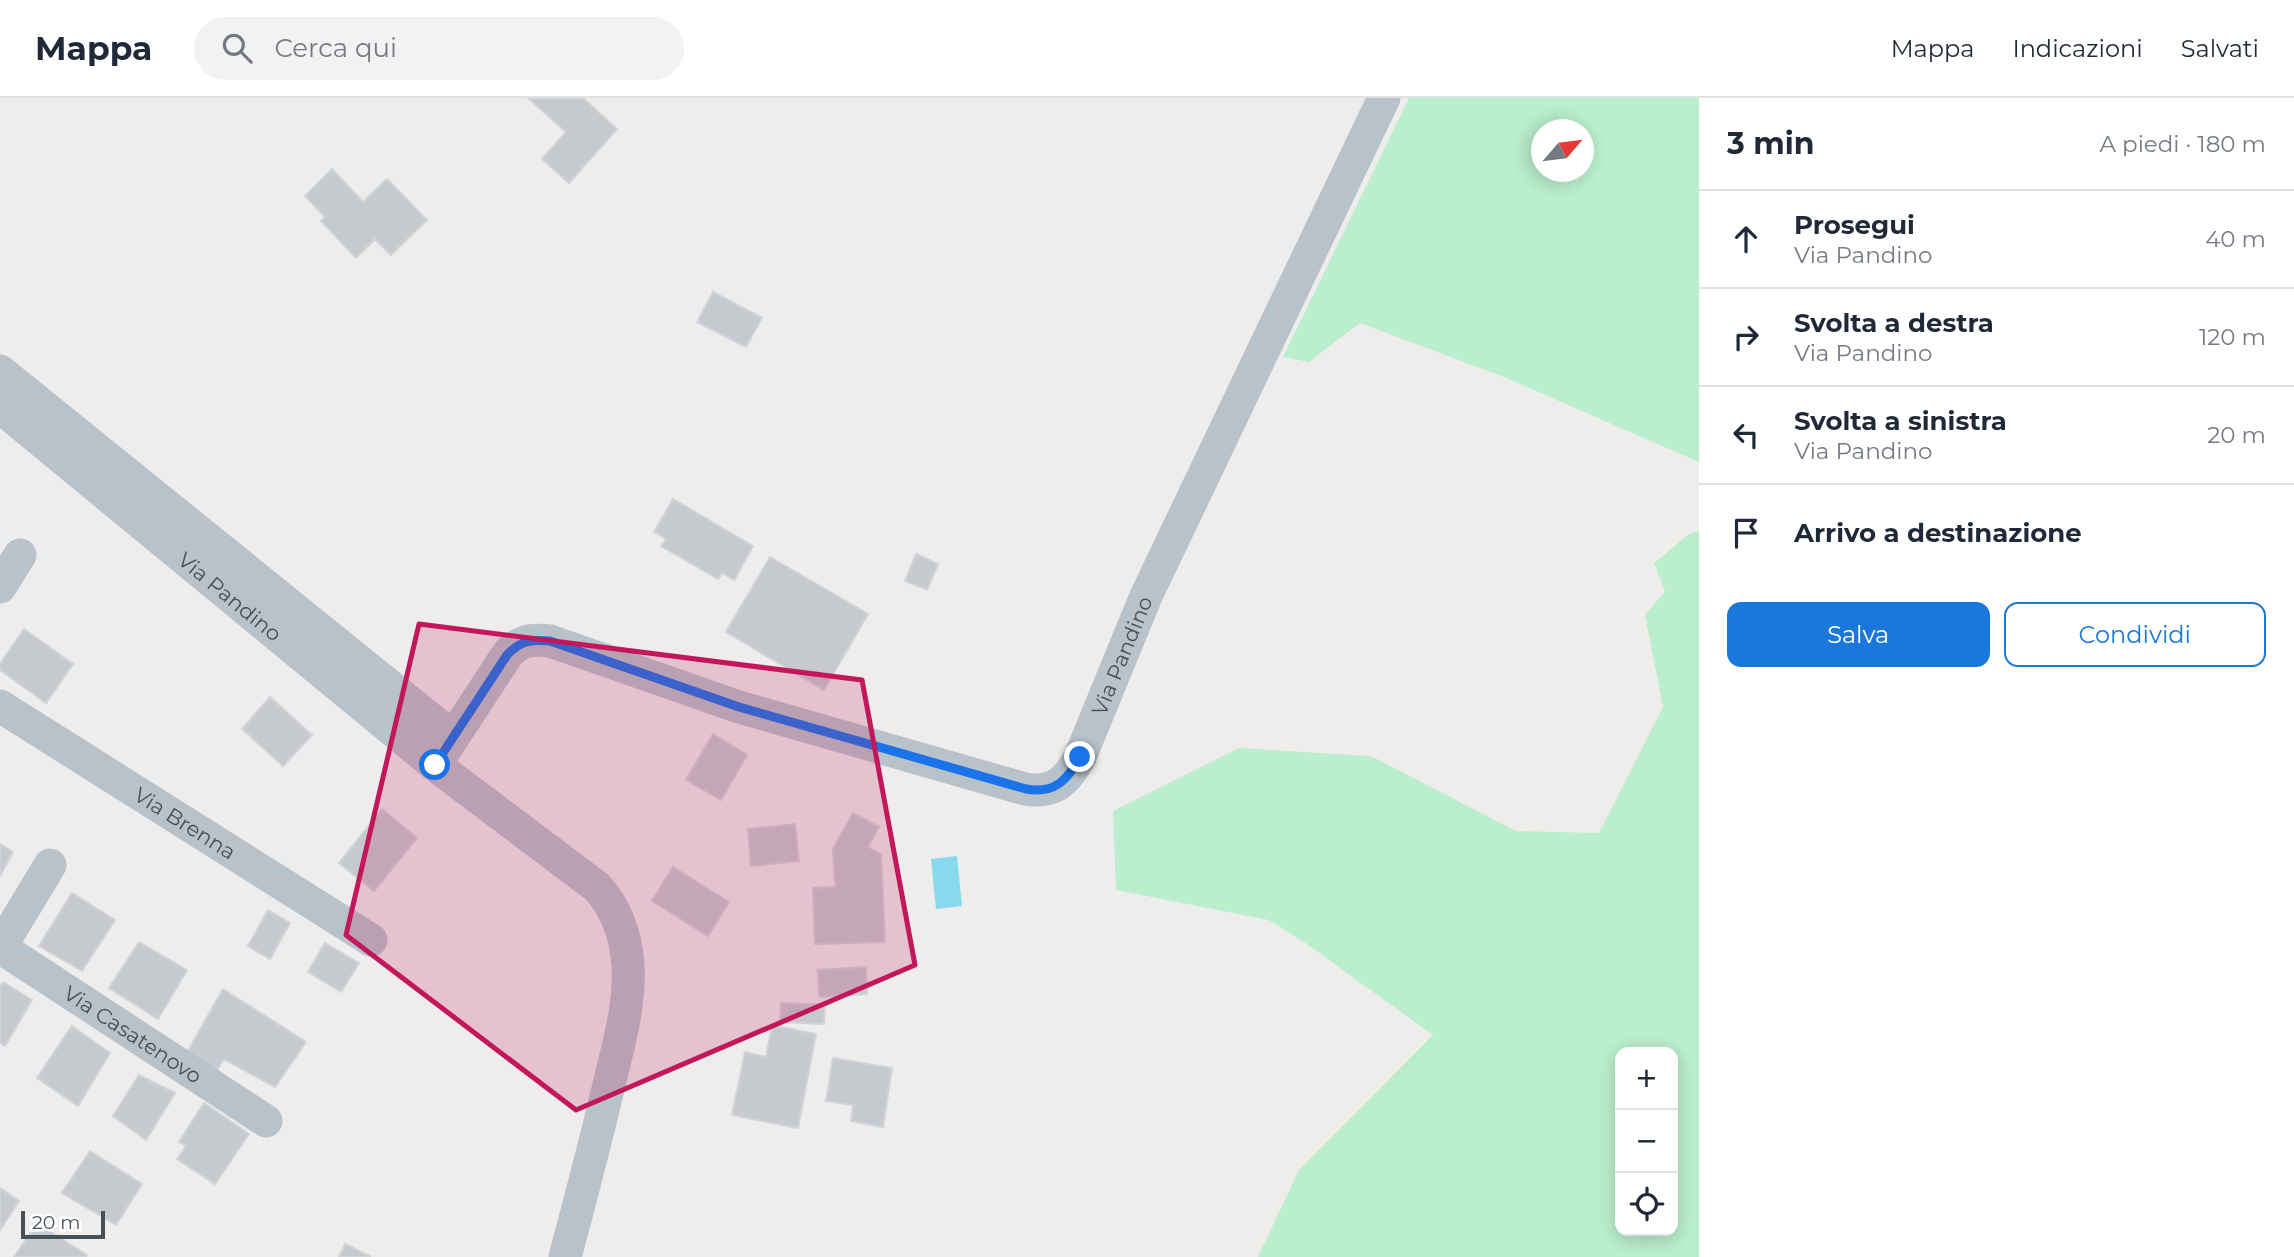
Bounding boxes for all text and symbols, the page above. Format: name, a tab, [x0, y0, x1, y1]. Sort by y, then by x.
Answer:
search box	[194, 17, 684, 80]
text: Mappa	[35, 28, 152, 68]
icon: search	[218, 29, 256, 67]
text: Cerca qui	[274, 32, 397, 64]
text: Mappa	[1891, 34, 1974, 63]
text: Indicazioni	[2012, 34, 2143, 63]
text: Salvati	[2181, 34, 2259, 63]
north arrow	[1531, 119, 1594, 182]
text: 3 min	[1727, 125, 1814, 162]
text: A piedi · 180 m	[2100, 130, 2266, 158]
text: Prosegui	[1794, 209, 1915, 241]
icon: ahead	[1727, 220, 1765, 258]
text: 40 m	[2205, 225, 2266, 253]
text: Via Pandino	[1794, 241, 1932, 269]
text: Svolta a destra	[1794, 307, 1994, 339]
icon: right	[1727, 318, 1765, 356]
text: 120 m	[2199, 323, 2266, 351]
text: Via Pandino	[1794, 339, 1932, 367]
text: Svolta a sinistra	[1794, 405, 2007, 437]
icon: left	[1727, 416, 1765, 454]
text: 20 m	[2207, 421, 2266, 449]
text: Via Pandino	[1794, 437, 1932, 465]
icon: arrive	[1727, 514, 1765, 552]
text: Arrivo a destinazione	[1794, 517, 2082, 549]
street label: Via Pandino	[173, 547, 287, 646]
street label: Via Pandino	[1086, 592, 1157, 719]
button: Salva	[1727, 602, 1990, 667]
button: Condividi	[2004, 602, 2266, 667]
route end	[1064, 741, 1095, 772]
route start	[419, 749, 450, 780]
street label: Via Brenna	[130, 781, 241, 864]
street label: Via Casatenovo	[59, 980, 207, 1088]
map controls	[1615, 1047, 1678, 1236]
button: +	[1615, 1047, 1678, 1110]
button: −	[1615, 1110, 1678, 1173]
button: locate	[1615, 1173, 1678, 1236]
scale bar	[21, 1208, 105, 1240]
text: 20 m	[32, 1211, 80, 1234]

